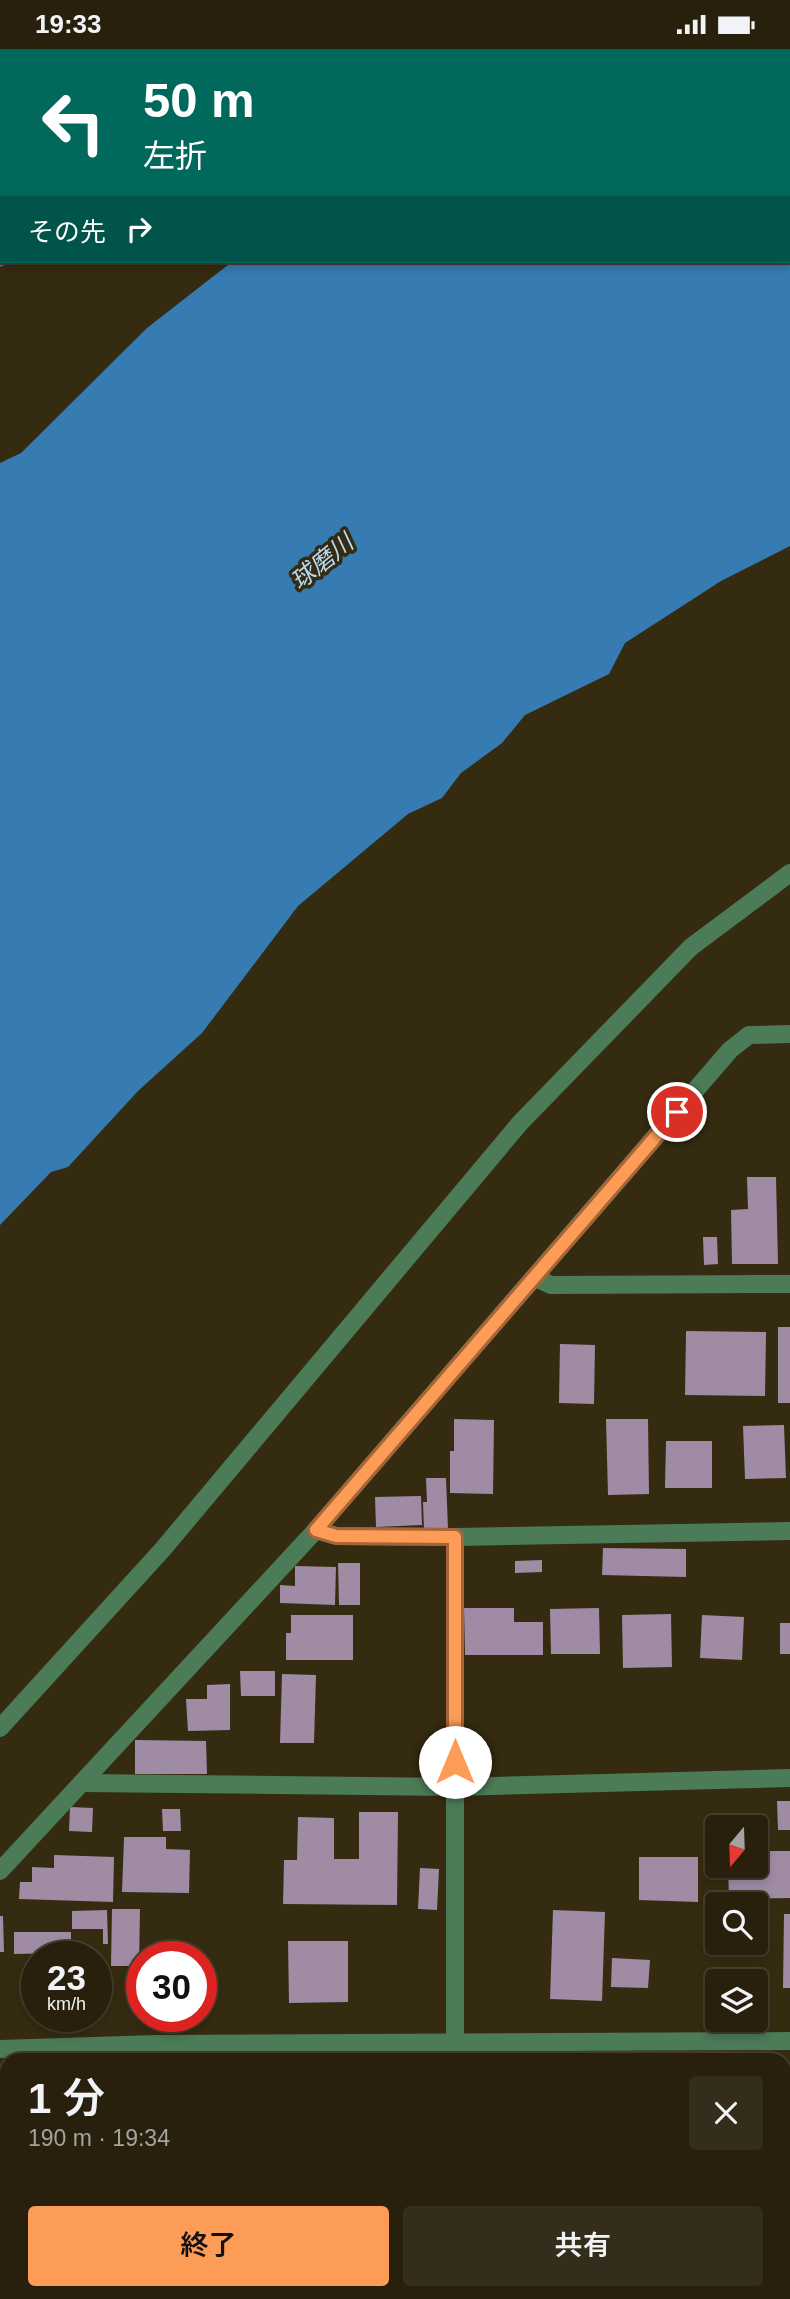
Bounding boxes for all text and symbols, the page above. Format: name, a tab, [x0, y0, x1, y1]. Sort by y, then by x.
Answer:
text: 19:33	[35, 9, 102, 39]
text: 50 m	[143, 73, 255, 127]
icon: left	[28, 77, 119, 168]
text: 左折	[143, 138, 207, 174]
icon: right	[120, 210, 158, 248]
text: その先	[28, 217, 106, 247]
water label: 球磨川	[285, 527, 360, 595]
pin	[647, 1082, 707, 1142]
icon: arrive	[658, 1093, 696, 1131]
position arrow	[418, 1725, 492, 1799]
north arrow	[705, 1815, 768, 1878]
map controls	[705, 1815, 768, 2032]
button: search	[705, 1892, 768, 1955]
speed limit sign: 30	[126, 1941, 217, 2032]
text: 23	[47, 1958, 86, 1997]
button: layers	[705, 1969, 768, 2032]
text: km/h	[47, 1994, 86, 2014]
text: 1 分	[28, 2075, 105, 2122]
button: close	[689, 2076, 763, 2150]
text: 190 m · 19:34	[28, 2125, 170, 2151]
button: 終了	[28, 2206, 389, 2286]
button: 共有	[403, 2206, 763, 2286]

